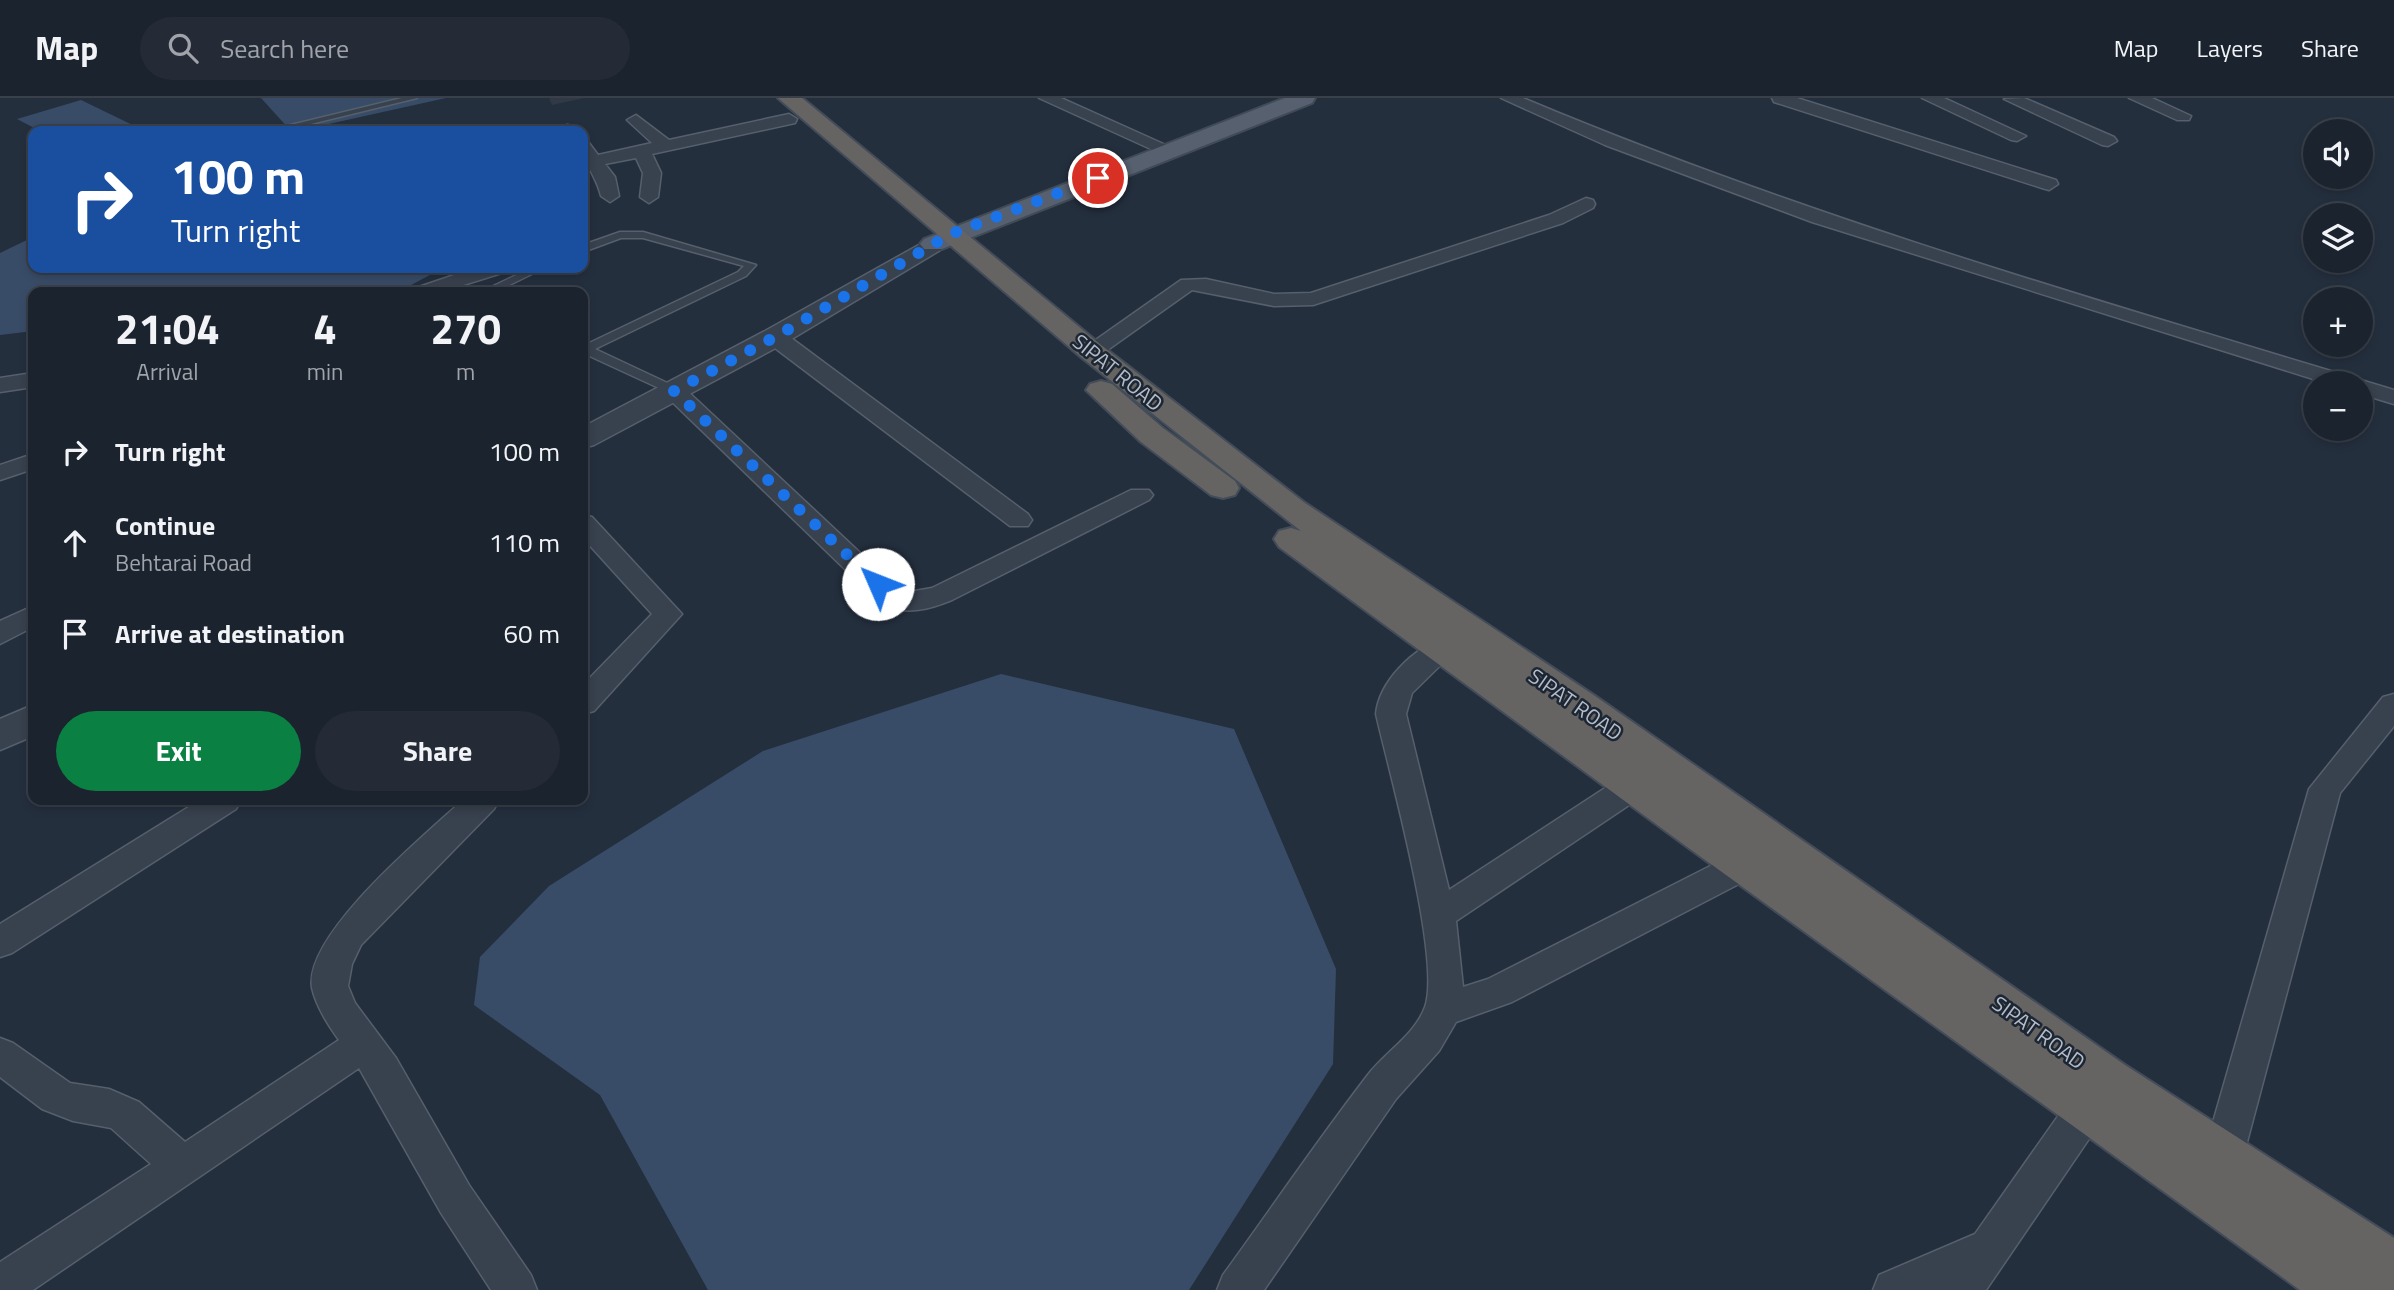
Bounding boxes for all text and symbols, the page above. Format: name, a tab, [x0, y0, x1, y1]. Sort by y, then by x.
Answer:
search box	[140, 17, 630, 80]
text: Map	[35, 23, 98, 73]
icon: search	[164, 29, 202, 67]
text: Search here	[220, 29, 349, 68]
text: Map	[2114, 30, 2159, 66]
text: Layers	[2197, 30, 2263, 66]
text: Share	[2301, 30, 2359, 66]
map controls	[2303, 119, 2373, 441]
button: sound	[2303, 119, 2373, 189]
text: 100 m	[171, 138, 305, 213]
pin	[1068, 148, 1128, 208]
icon: right	[56, 154, 147, 245]
icon: arrive	[1079, 159, 1117, 197]
button: layers	[2303, 203, 2373, 273]
text: Turn right	[171, 206, 300, 254]
button: +	[2303, 287, 2373, 357]
text: 21:04	[115, 296, 220, 360]
text: 4	[313, 296, 337, 360]
text: 270	[430, 296, 501, 360]
street label: SIPAT ROAD	[1066, 326, 1170, 418]
text: Arrival	[136, 354, 199, 389]
text: min	[307, 354, 343, 389]
text: m	[456, 354, 475, 389]
button: −	[2303, 371, 2373, 441]
text: Turn right	[115, 432, 226, 471]
text: 100 m	[489, 432, 560, 471]
icon: right	[56, 433, 94, 471]
text: Continue	[115, 506, 215, 545]
text: 110 m	[489, 523, 560, 562]
icon: ahead	[56, 524, 94, 562]
text: Behtarai Road	[115, 545, 252, 580]
position arrow	[841, 547, 915, 621]
text: Arrive at destination	[115, 614, 345, 653]
text: 60 m	[503, 614, 560, 653]
icon: arrive	[56, 615, 94, 653]
street label: SIPAT ROAD	[1523, 660, 1629, 748]
button: Exit	[56, 711, 301, 791]
button: Share	[315, 711, 560, 791]
street label: SIPAT ROAD	[1986, 987, 2092, 1077]

